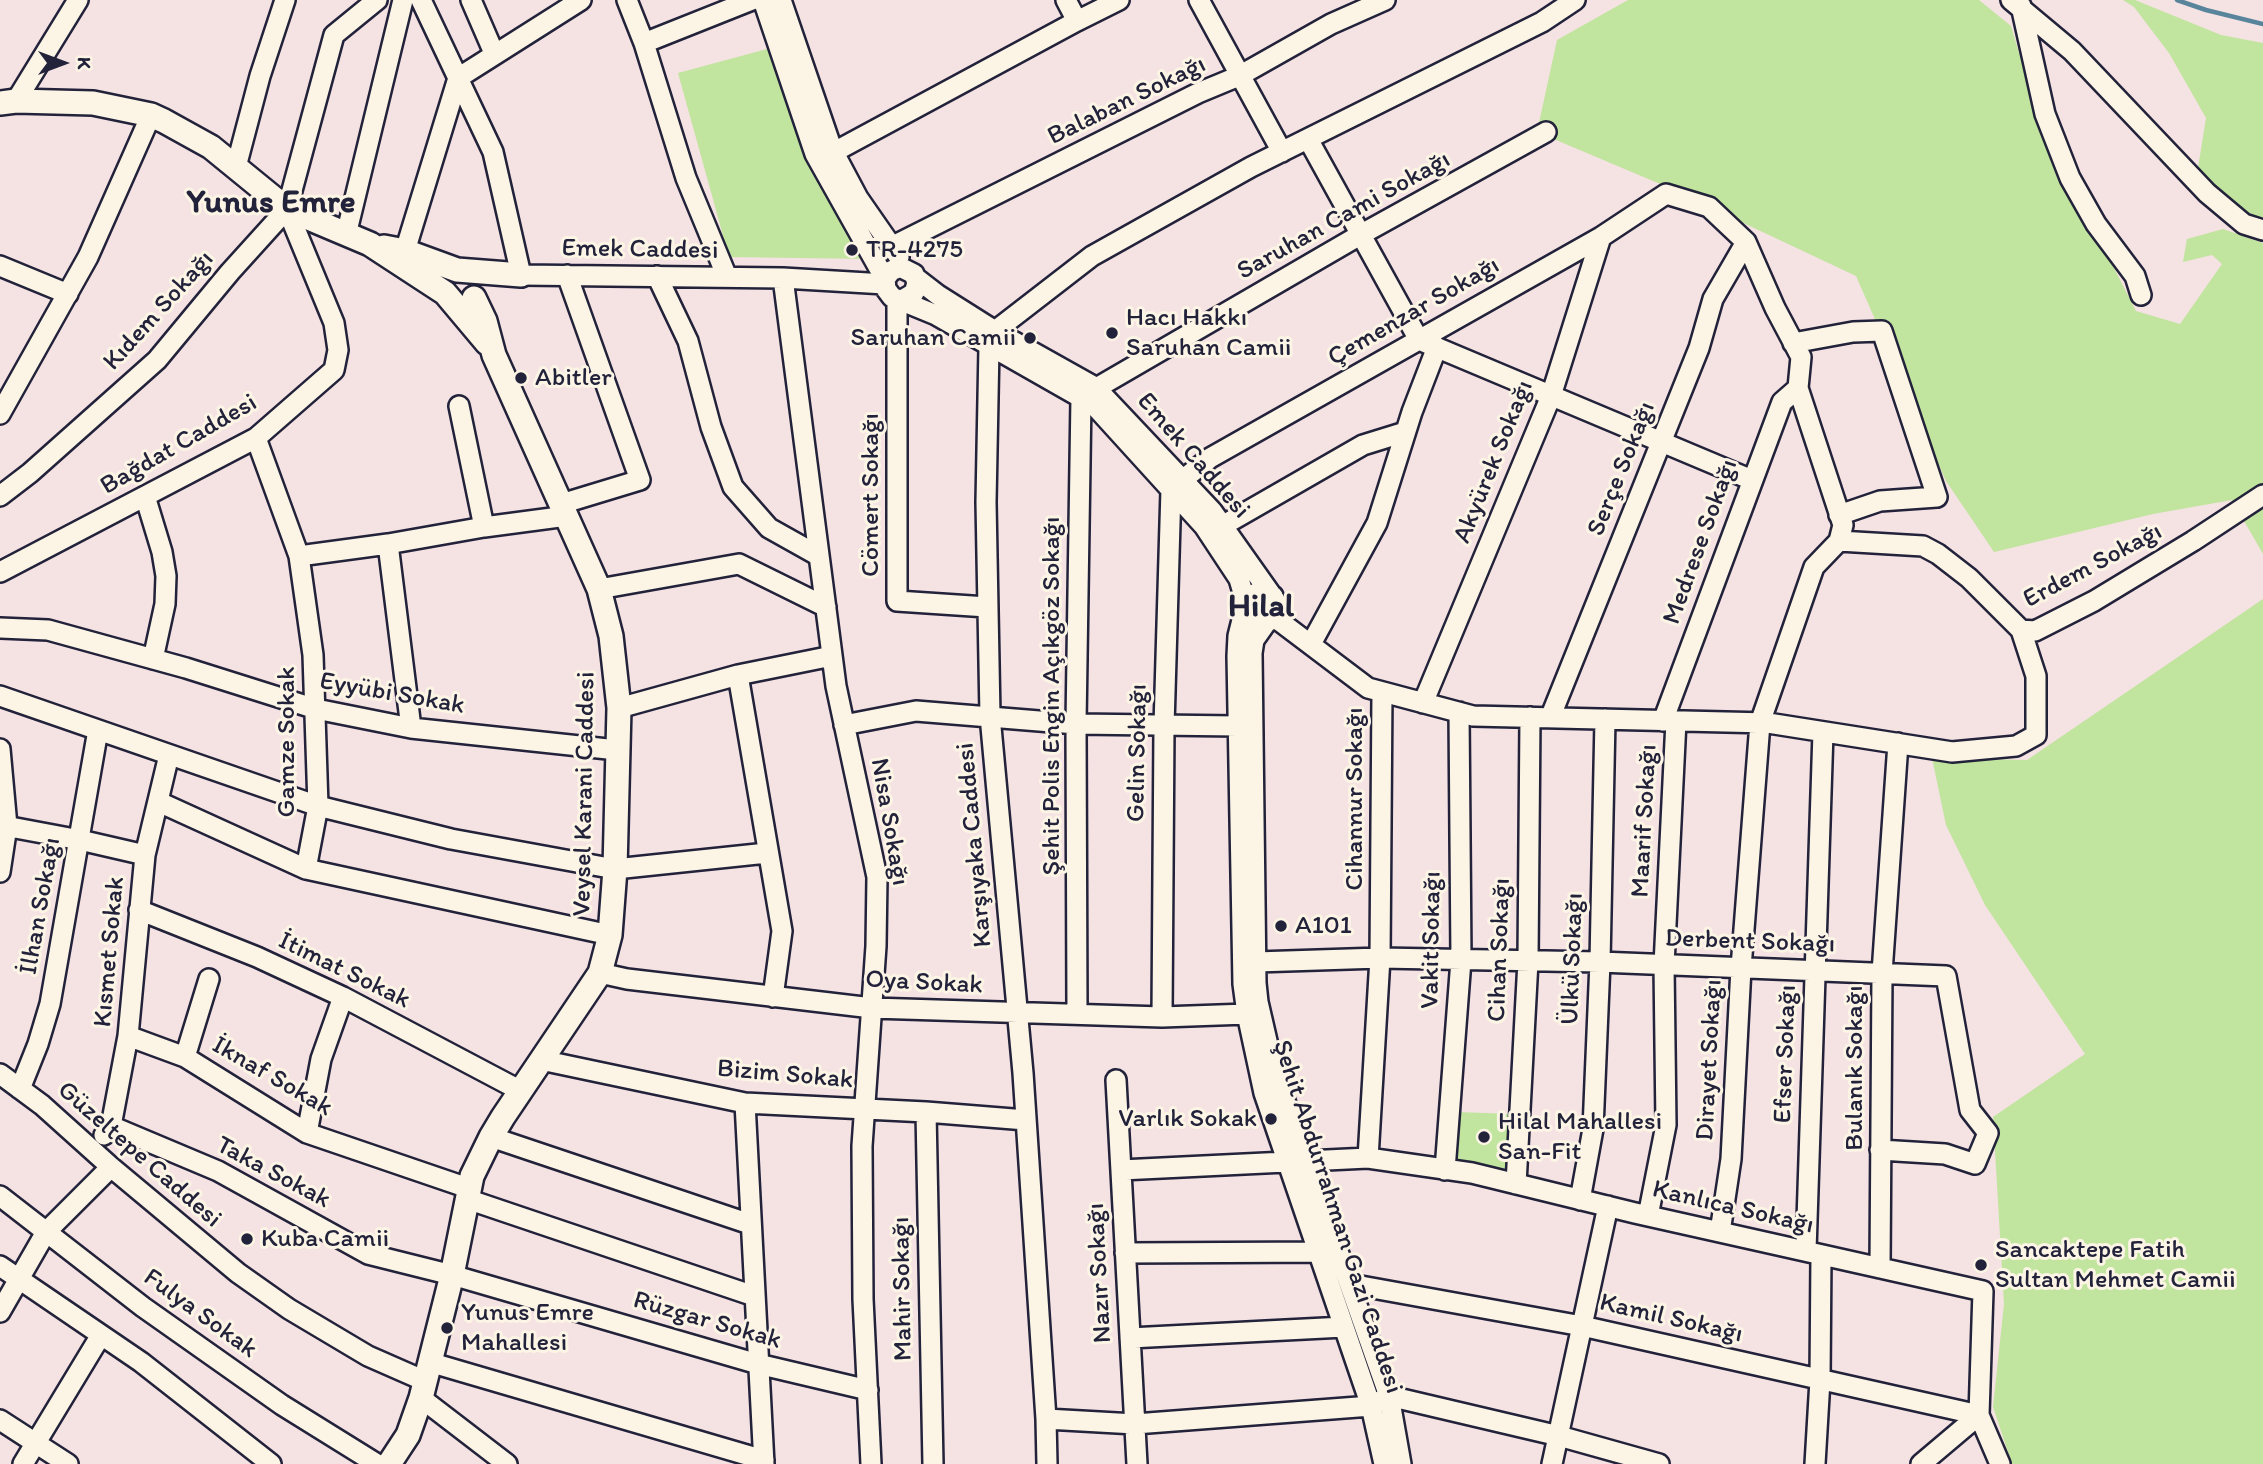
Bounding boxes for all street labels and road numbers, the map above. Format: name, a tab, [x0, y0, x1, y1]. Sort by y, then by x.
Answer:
street label: Balaban Sokağı	[1043, 49, 1211, 153]
street label: Saruhan Cami Sokağı	[1232, 144, 1456, 288]
street label: Emek Caddesi	[561, 233, 719, 267]
street label: Kıdem Sokağı	[97, 245, 221, 377]
street label: Çemenzar Sokağı	[1323, 250, 1505, 374]
street label: Akyürek Sokağı	[1447, 376, 1541, 548]
street label: Emek Caddesi	[1130, 387, 1256, 525]
street label: Bağdat Caddesi	[95, 388, 263, 502]
street label: Serçe Sokağı	[1581, 397, 1663, 541]
street label: Cömert Sokağı	[855, 413, 887, 577]
street label: Medrese Sokağı	[1657, 455, 1745, 629]
street label: Erdem Sokağı	[2018, 516, 2168, 616]
street label: Şehit Polis Engin Açıkgöz Sokağı	[1036, 517, 1068, 875]
street label: Eyyübi Sokak	[317, 666, 467, 722]
street label: Gamze Sokak	[271, 667, 303, 817]
street label: Veysel Karani Caddesi	[567, 671, 603, 917]
street label: Gelin Sokağı	[1121, 684, 1155, 822]
street label: Cihannur Sokağı	[1339, 707, 1371, 891]
street label: Karşıyaka Caddesi	[951, 741, 999, 949]
street label: Maarif Sokağı	[1625, 744, 1665, 898]
street label: Nisa Sokağı	[862, 756, 916, 888]
street label: İlhan Sokağı	[14, 835, 68, 977]
street label: Vakit Sokağı	[1415, 871, 1449, 1009]
street label: Kısmet Sokak	[88, 875, 132, 1029]
street label: Cihan Sokağı	[1482, 877, 1518, 1023]
street label: Ülkü Sokağı	[1555, 892, 1591, 1026]
street label: Derbent Sokağı	[1664, 923, 1836, 961]
street label: İtimat Sokak	[273, 926, 415, 1016]
street label: Oya Sokak	[864, 964, 984, 1002]
street label: Dirayet Sokağı	[1690, 979, 1730, 1141]
street label: Efser Sokağı	[1768, 984, 1804, 1124]
street label: Bulanık Sokağı	[1839, 985, 1871, 1151]
street label: İknaf Sokak	[206, 1030, 338, 1124]
street label: Şehit Abdurrahman Gazi Caddesi	[1265, 1036, 1409, 1398]
street label: Bizim Sokak	[716, 1054, 854, 1096]
street label: Güzeltepe Caddesi	[50, 1075, 228, 1235]
street label: Taka Sokak	[210, 1130, 336, 1216]
street label: Kanlıca Sokağı	[1649, 1174, 1817, 1242]
street label: Nazır Sokağı	[1081, 1202, 1119, 1344]
street label: Mahir Sokağı	[886, 1217, 920, 1361]
street label: Fulya Sokak	[137, 1262, 263, 1366]
street label: Rüzgar Sokak	[629, 1285, 785, 1357]
street label: Kamil Sokağı	[1596, 1287, 1746, 1351]

